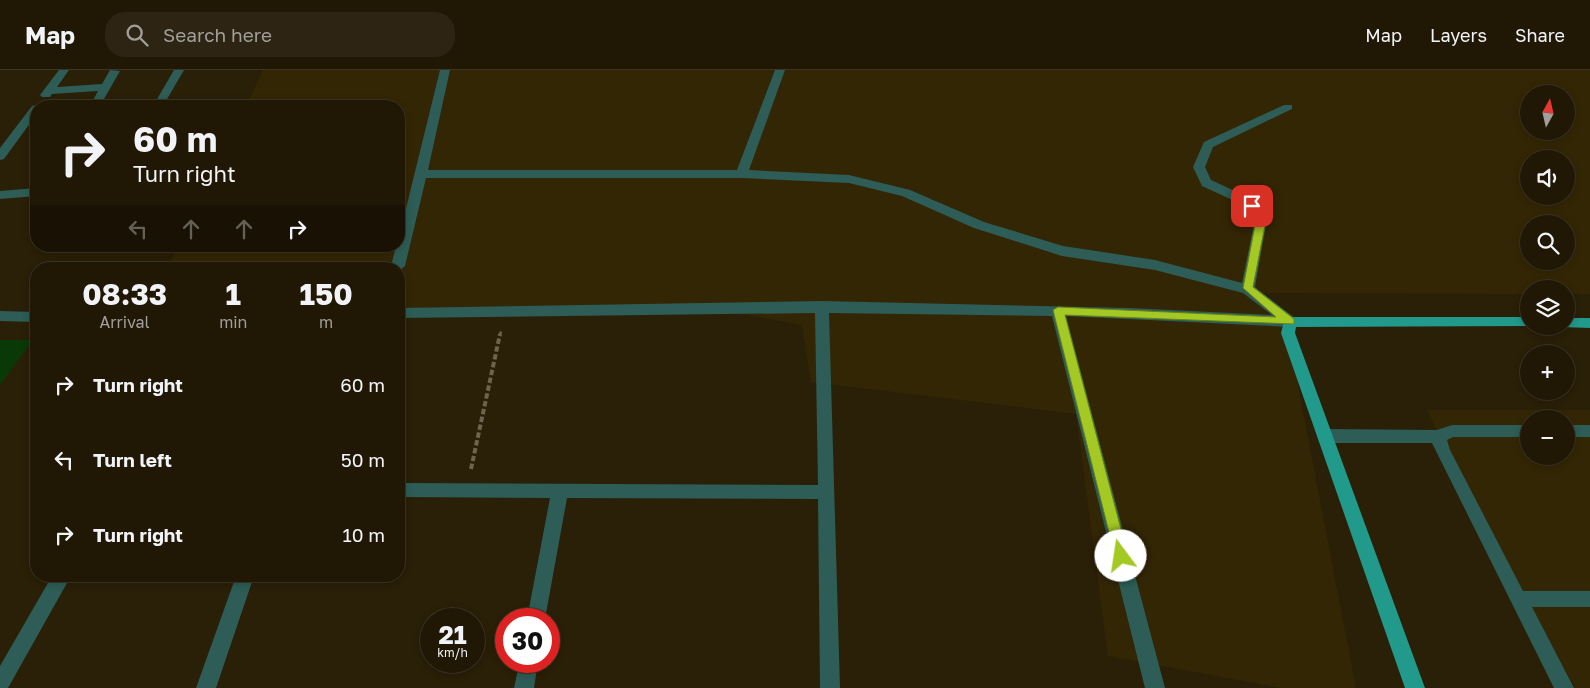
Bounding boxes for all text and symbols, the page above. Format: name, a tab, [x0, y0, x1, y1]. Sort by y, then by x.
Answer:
search box	[105, 12, 455, 57]
text: Map	[25, 20, 75, 49]
icon: search	[123, 21, 151, 49]
text: Search here	[163, 23, 272, 46]
text: Map	[1365, 24, 1402, 46]
text: Layers	[1430, 24, 1487, 46]
text: Share	[1515, 24, 1565, 46]
north arrow	[1520, 85, 1575, 140]
map controls	[1520, 85, 1575, 465]
text: 60 m	[133, 118, 217, 160]
icon: right	[50, 120, 115, 185]
button: sound	[1520, 150, 1575, 205]
text: Turn right	[133, 160, 236, 187]
pin	[1231, 185, 1273, 227]
icon: arrive	[1238, 192, 1266, 220]
icon: left	[124, 215, 152, 243]
icon: ahead	[177, 215, 205, 243]
icon: ahead	[230, 215, 258, 243]
icon: right	[283, 215, 311, 243]
button: search	[1520, 215, 1575, 270]
text: 08:33	[82, 276, 167, 312]
text: 1	[226, 276, 241, 312]
text: 150	[300, 276, 353, 312]
button: layers	[1520, 280, 1575, 335]
text: Arrival	[100, 312, 150, 332]
text: min	[219, 312, 247, 332]
text: m	[319, 312, 333, 332]
button: +	[1520, 345, 1575, 400]
icon: right	[50, 371, 78, 399]
text: Turn right	[93, 373, 183, 396]
text: 60 m	[340, 373, 385, 396]
button: −	[1520, 410, 1575, 465]
icon: left	[50, 446, 78, 474]
text: Turn left	[93, 448, 172, 471]
text: 50 m	[341, 448, 385, 471]
icon: right	[50, 521, 78, 549]
text: Turn right	[93, 523, 183, 546]
text: 10 m	[342, 523, 385, 546]
position arrow	[1094, 529, 1146, 581]
speed limit sign: 30	[495, 608, 560, 673]
text: 21	[438, 619, 467, 650]
text: km/h	[437, 645, 468, 660]

